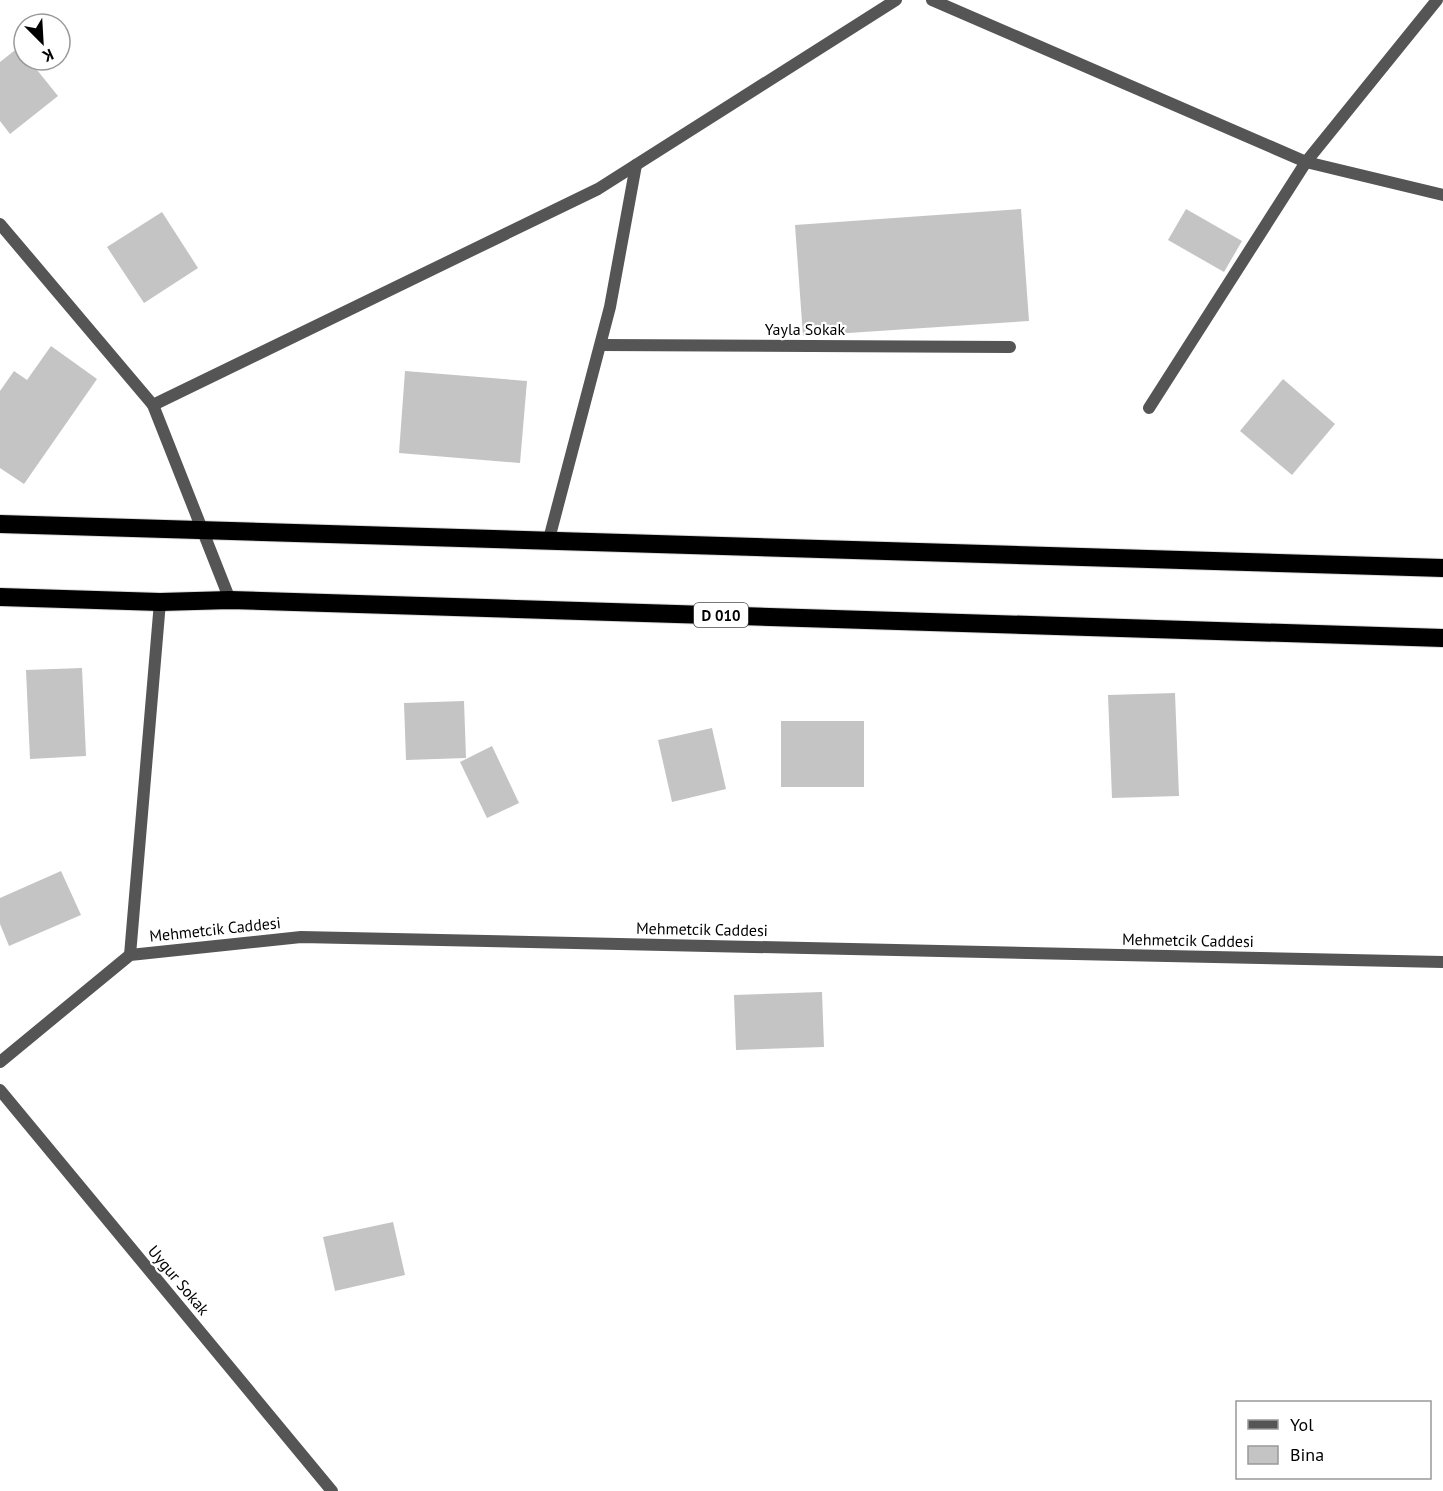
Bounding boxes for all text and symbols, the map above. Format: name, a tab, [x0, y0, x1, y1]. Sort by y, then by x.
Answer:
north arrow	[12, 12, 72, 72]
text: K	[39, 45, 57, 67]
street label: Yayla Sokak	[765, 319, 846, 339]
road number: D 010	[694, 603, 748, 627]
street label: Mehmetcik Caddesi	[148, 912, 282, 946]
street label: Mehmetcik Caddesi	[636, 918, 768, 940]
street label: Mehmetcik Caddesi	[1122, 929, 1254, 951]
street label: Uygur Sokak	[144, 1241, 214, 1319]
legend	[1236, 1401, 1431, 1479]
text: Yol	[1290, 1413, 1314, 1436]
text: Bina	[1290, 1443, 1324, 1466]

